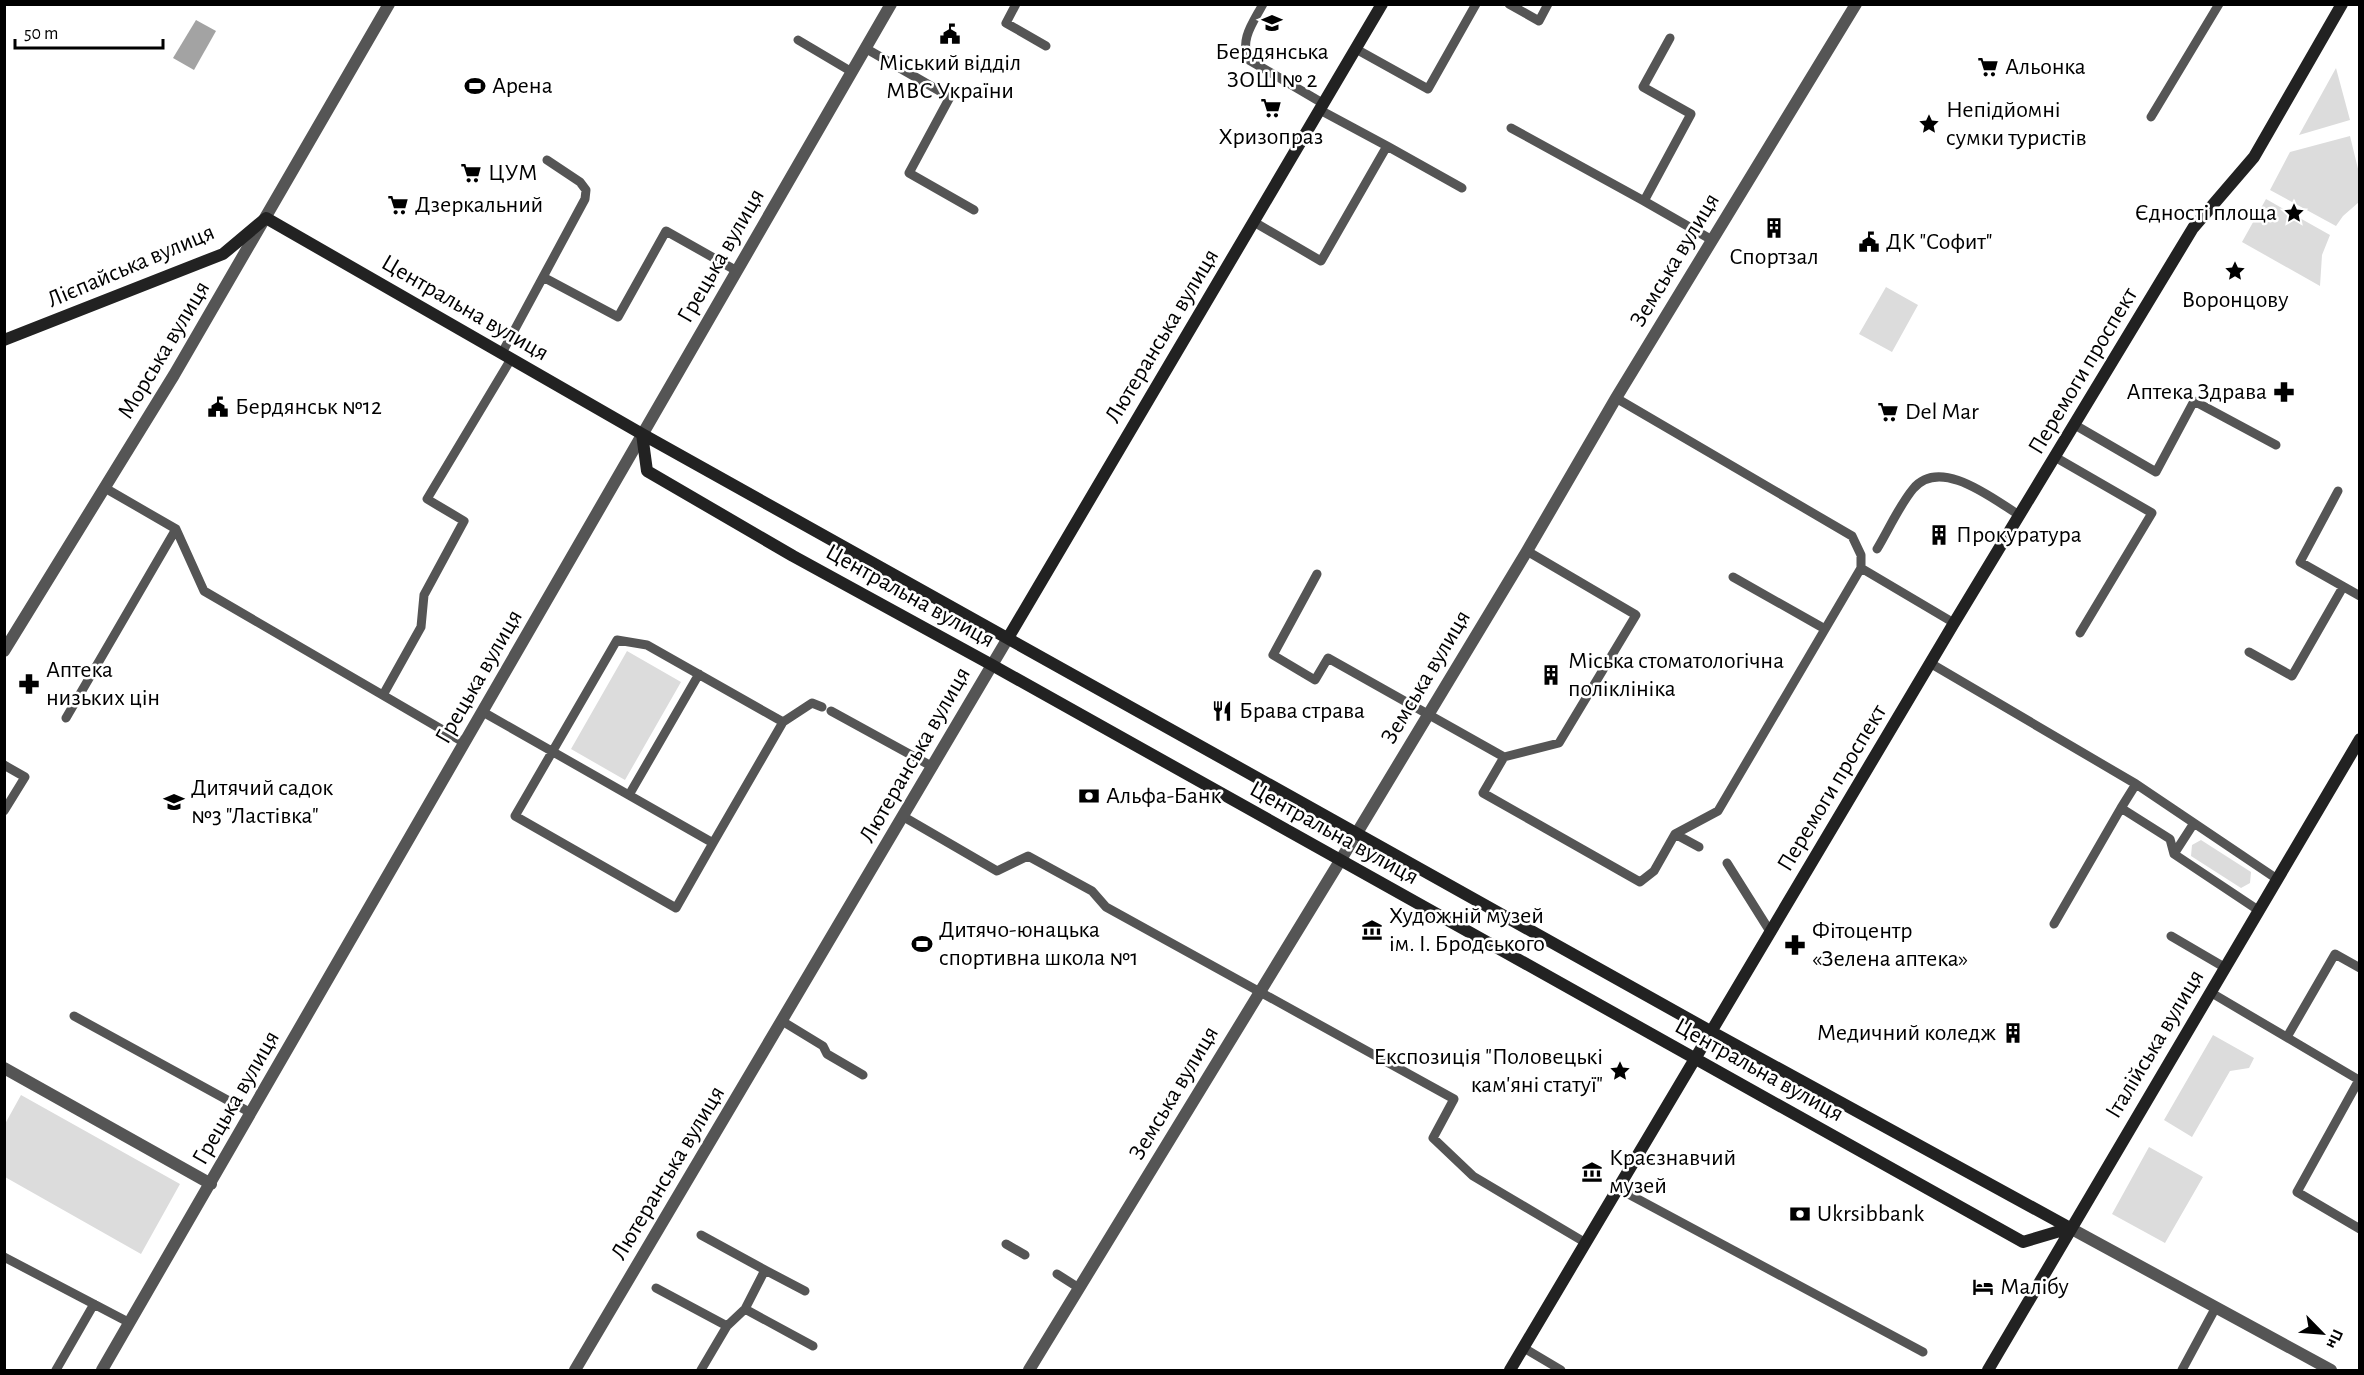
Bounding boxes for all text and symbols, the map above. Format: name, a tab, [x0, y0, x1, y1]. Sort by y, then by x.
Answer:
school or university icon: Бердянська ЗОШ № 2	[1260, 11, 1284, 35]
scale bar	[15, 12, 164, 50]
public building icon: Міський відділ МВС України	[938, 22, 962, 46]
text: 50 m	[24, 25, 58, 43]
place label: Бердянська ЗОШ № 2	[1215, 40, 1329, 92]
place label: Міський відділ МВС України	[879, 51, 1021, 103]
supermarket icon: Альонка	[1976, 55, 2000, 79]
place label: Альонка	[2005, 55, 2086, 79]
sports icon: Арена	[463, 74, 487, 98]
place label: Арена	[492, 74, 553, 98]
supermarket icon: Хризопраз	[1259, 96, 1283, 120]
place label: Непідйомні сумки туристів	[1946, 98, 2087, 150]
place icon: Непідйомні сумки туристів	[1917, 112, 1941, 136]
place label: Хризопраз	[1219, 125, 1323, 149]
supermarket icon: ЦУМ	[459, 161, 483, 185]
place label: ЦУМ	[488, 161, 538, 185]
street label: Грецька вулиця	[673, 185, 769, 327]
street label: Земська вулиця	[1626, 189, 1724, 331]
supermarket icon: Дзеркальний	[386, 193, 410, 217]
place label: Дзеркальний	[415, 193, 543, 217]
place label: Єдності площа	[2135, 201, 2277, 225]
place icon: Єдності площа	[2282, 201, 2306, 225]
building icon: Спортзал	[1762, 216, 1786, 240]
street label: Лієпайська вулиця	[44, 220, 218, 312]
public building icon: ДК "Софит"	[1857, 230, 1881, 254]
place label: ДК "Софит"	[1886, 230, 1993, 254]
street label: Лютеранська вулиця	[1101, 245, 1223, 427]
place label: Спортзал	[1729, 245, 1819, 269]
street label: Центральна вулиця	[377, 250, 553, 366]
place icon: Воронцову	[2223, 259, 2247, 283]
street label: Морська вулиця	[114, 277, 214, 423]
street label: Перемоги проспект	[2024, 283, 2142, 458]
place label: Воронцову	[2182, 288, 2289, 312]
place label: Аптека Здрава	[2127, 380, 2267, 404]
pharmacy icon: Аптека Здрава	[2272, 380, 2296, 404]
public building icon: Бердянськ №12	[206, 395, 230, 419]
place label: Бердянськ №12	[235, 395, 382, 419]
supermarket icon: Del Mar	[1876, 400, 1900, 424]
place label: Del Mar	[1905, 400, 1979, 424]
building icon: Прокуратура	[1927, 523, 1951, 547]
place label: Прокуратура	[1956, 523, 2082, 547]
street label: Центральна вулиця	[822, 540, 998, 652]
street label: Грецька вулиця	[431, 606, 527, 748]
street label: Земська вулиця	[1377, 606, 1475, 748]
place label: Міська стоматологічна поліклініка	[1568, 649, 1784, 701]
place label: Аптека низьких цін	[46, 658, 160, 710]
street label: Лютеранська вулиця	[855, 663, 975, 847]
building icon: Міська стоматологічна поліклініка	[1539, 663, 1563, 687]
pharmacy icon: Аптека низьких цін	[17, 672, 41, 696]
restaurant icon: Брава страва	[1210, 699, 1234, 723]
place label: Брава страва	[1239, 699, 1365, 723]
street label: Перемоги проспект	[1773, 700, 1891, 875]
place label: Дитячий садок №3 "Ластівка"	[191, 776, 333, 828]
street label: Центральна вулиця	[1246, 777, 1422, 889]
bank icon: Альфа-Банк	[1077, 784, 1101, 808]
place label: Альфа-Банк	[1106, 784, 1221, 808]
school or university icon: Дитячий садок №3 "Ластівка"	[162, 790, 186, 814]
place label: Художній музей ім. І. Бродського	[1389, 904, 1545, 956]
place label: Дитячо-юнацька спортивна школа №1	[939, 918, 1139, 970]
museum icon: Художній музей ім. І. Бродського	[1360, 918, 1384, 942]
place label: Фітоцентр «Зелена аптека»	[1812, 919, 1968, 971]
sports icon: Дитячо-юнацька спортивна школа №1	[910, 932, 934, 956]
pharmacy icon: Фітоцентр «Зелена аптека»	[1783, 933, 1807, 957]
street label: Італійська вулиця	[2101, 966, 2209, 1122]
street label: Центральна вулиця	[1671, 1014, 1847, 1126]
place label: Медичний коледж	[1817, 1021, 1996, 1045]
building icon: Медичний коледж	[2001, 1021, 2025, 1045]
street label: Земська вулиця	[1125, 1022, 1223, 1164]
street label: Грецька вулиця	[188, 1027, 284, 1169]
place label: Експозиція "Половецькі кам'яні статуї"	[1373, 1045, 1603, 1097]
place icon: Експозиція "Половецькі кам'яні статуї"	[1608, 1059, 1632, 1083]
street label: Лютеранська вулиця	[607, 1082, 729, 1264]
place label: Краєзнавчий музей	[1609, 1146, 1736, 1198]
museum icon: Краєзнавчий музей	[1580, 1160, 1604, 1184]
bank icon: Ukrsibbank	[1788, 1202, 1812, 1226]
place label: Ukrsibbank	[1817, 1202, 1924, 1226]
hotel icon: Малібу	[1971, 1275, 1995, 1299]
place label: Малібу	[2000, 1275, 2070, 1299]
north arrow	[2292, 1303, 2352, 1363]
text: Пн	[2323, 1327, 2346, 1351]

